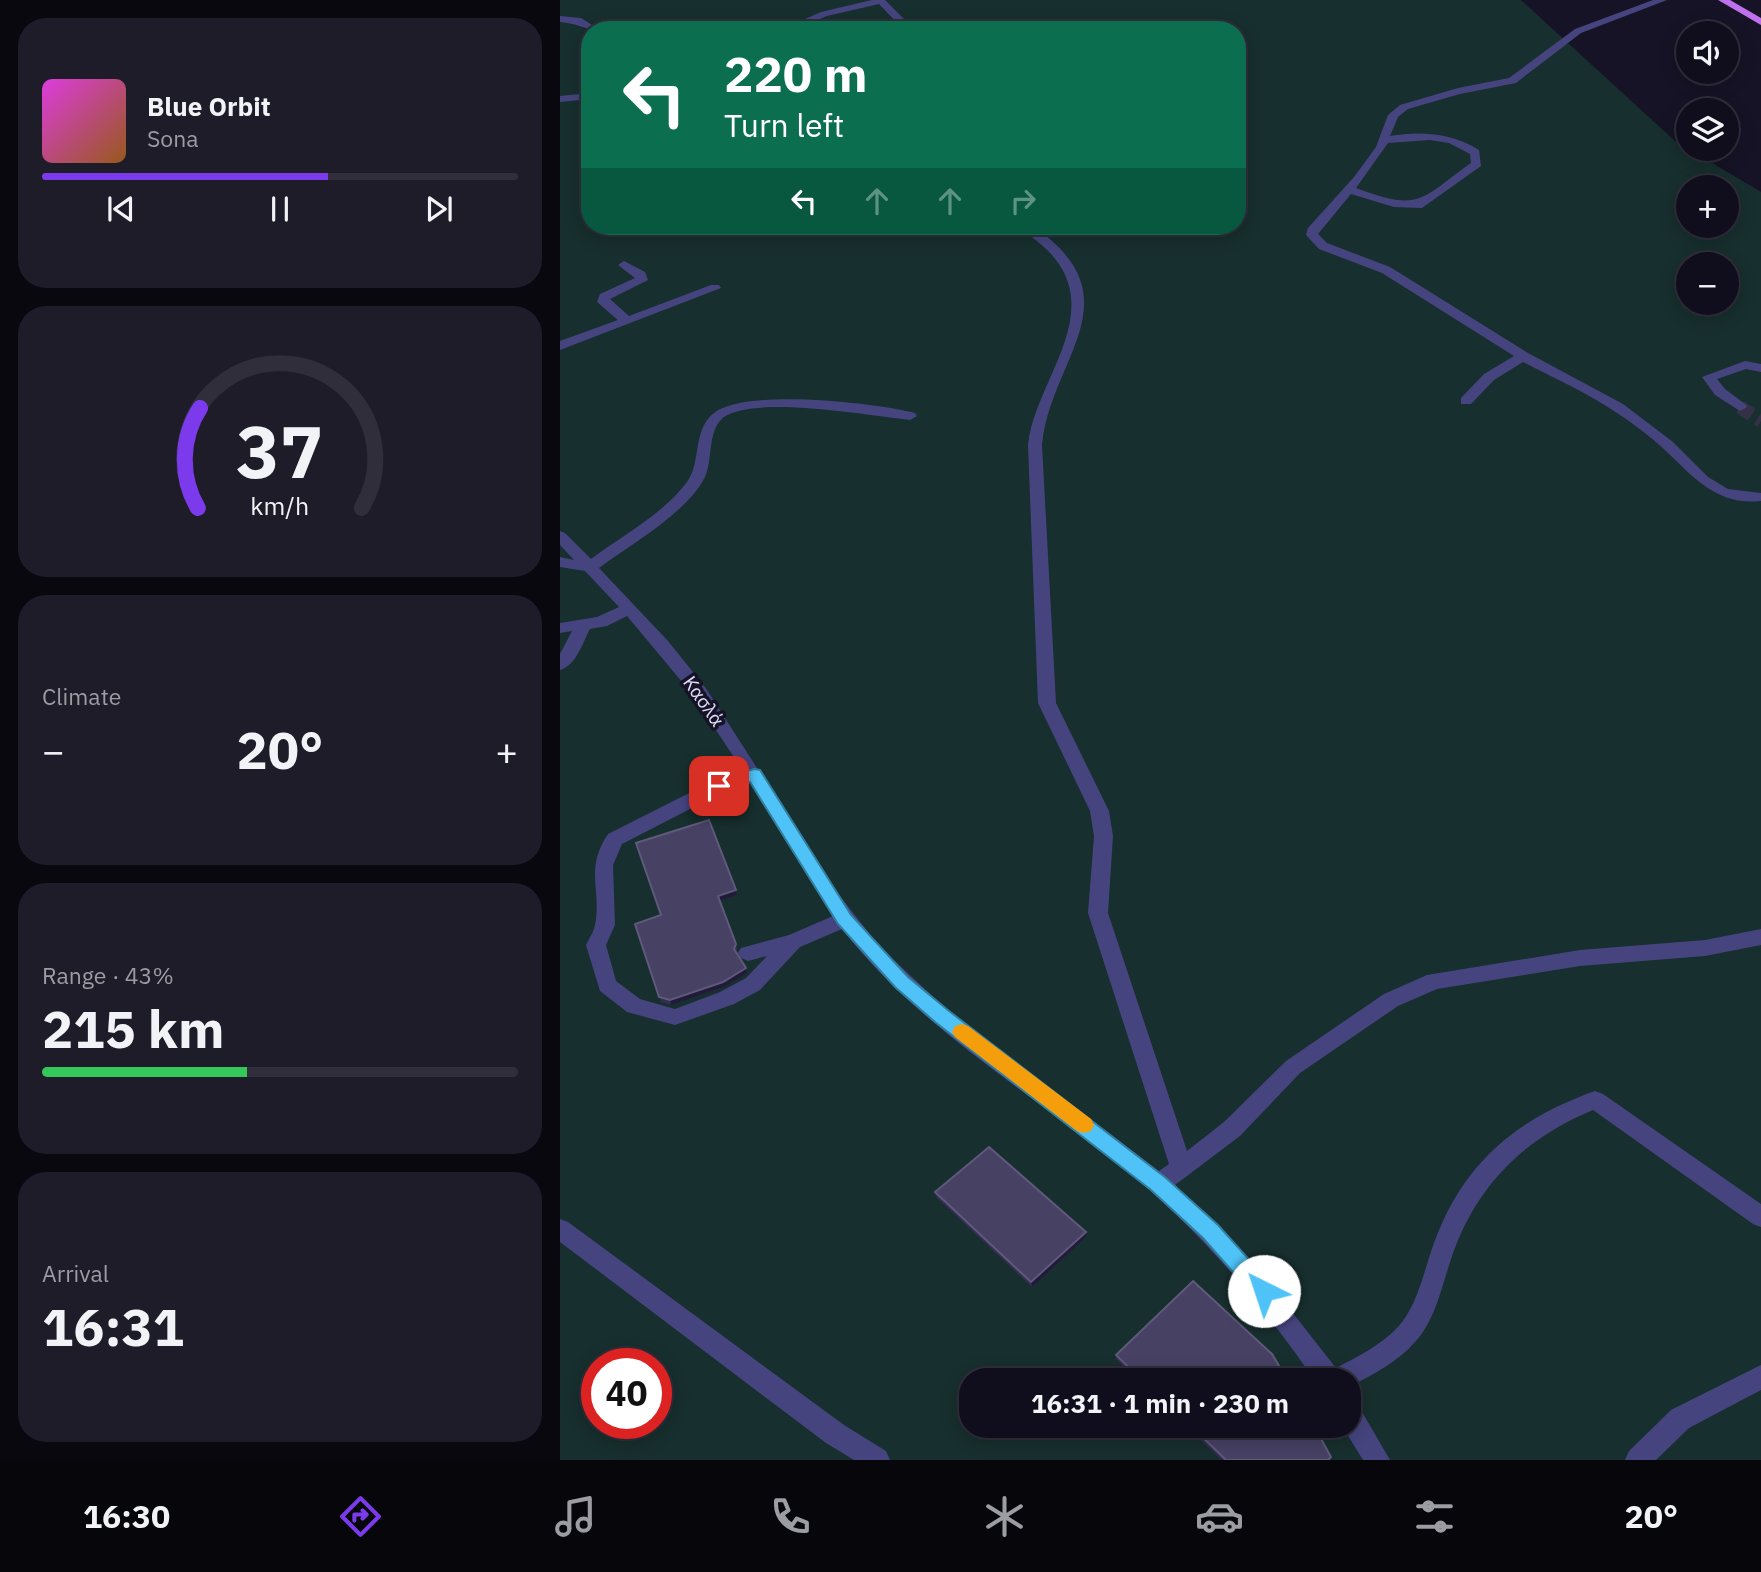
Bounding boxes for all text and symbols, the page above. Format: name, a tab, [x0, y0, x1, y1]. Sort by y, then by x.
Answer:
map controls	[1676, 21, 1739, 315]
button: sound	[1676, 21, 1739, 84]
text: 220 m	[724, 42, 868, 105]
icon: left	[609, 49, 700, 140]
text: Blue Orbit	[147, 89, 271, 123]
button: layers	[1676, 98, 1739, 161]
text: Turn left	[724, 104, 844, 146]
text: Sona	[147, 123, 199, 153]
button: +	[1676, 175, 1739, 238]
icon: left	[785, 182, 823, 220]
icon: ahead	[858, 182, 896, 220]
icon: ahead	[931, 182, 969, 220]
icon: right	[1004, 182, 1042, 220]
icon: previous	[102, 190, 140, 228]
icon: pause	[261, 190, 299, 228]
icon: next	[420, 190, 458, 228]
button: −	[1676, 252, 1739, 315]
text: 37	[236, 403, 324, 498]
text: km/h	[251, 488, 309, 521]
street label: Κασλά	[678, 671, 730, 731]
text: Climate	[42, 681, 121, 711]
text: 20°	[237, 716, 323, 783]
text: −	[42, 726, 65, 775]
text: +	[495, 726, 518, 775]
pin	[689, 756, 749, 816]
icon: arrive	[700, 767, 738, 805]
text: Range · 43%	[42, 960, 174, 990]
text: 215 km	[42, 995, 224, 1062]
position arrow	[1227, 1254, 1301, 1328]
text: Arrival	[42, 1258, 109, 1288]
text: 16:31	[42, 1293, 184, 1360]
speed limit sign: 40	[581, 1348, 672, 1439]
text: 16:31 · 1 min · 230 m	[1031, 1386, 1289, 1420]
icon: directions	[336, 1492, 385, 1541]
icon: music	[551, 1492, 600, 1541]
icon: phone	[766, 1492, 815, 1541]
icon: climate	[980, 1492, 1029, 1541]
icon: car	[1195, 1492, 1244, 1541]
icon: filters	[1410, 1492, 1459, 1541]
text: 16:30	[83, 1495, 170, 1537]
text: 20°	[1625, 1495, 1678, 1537]

